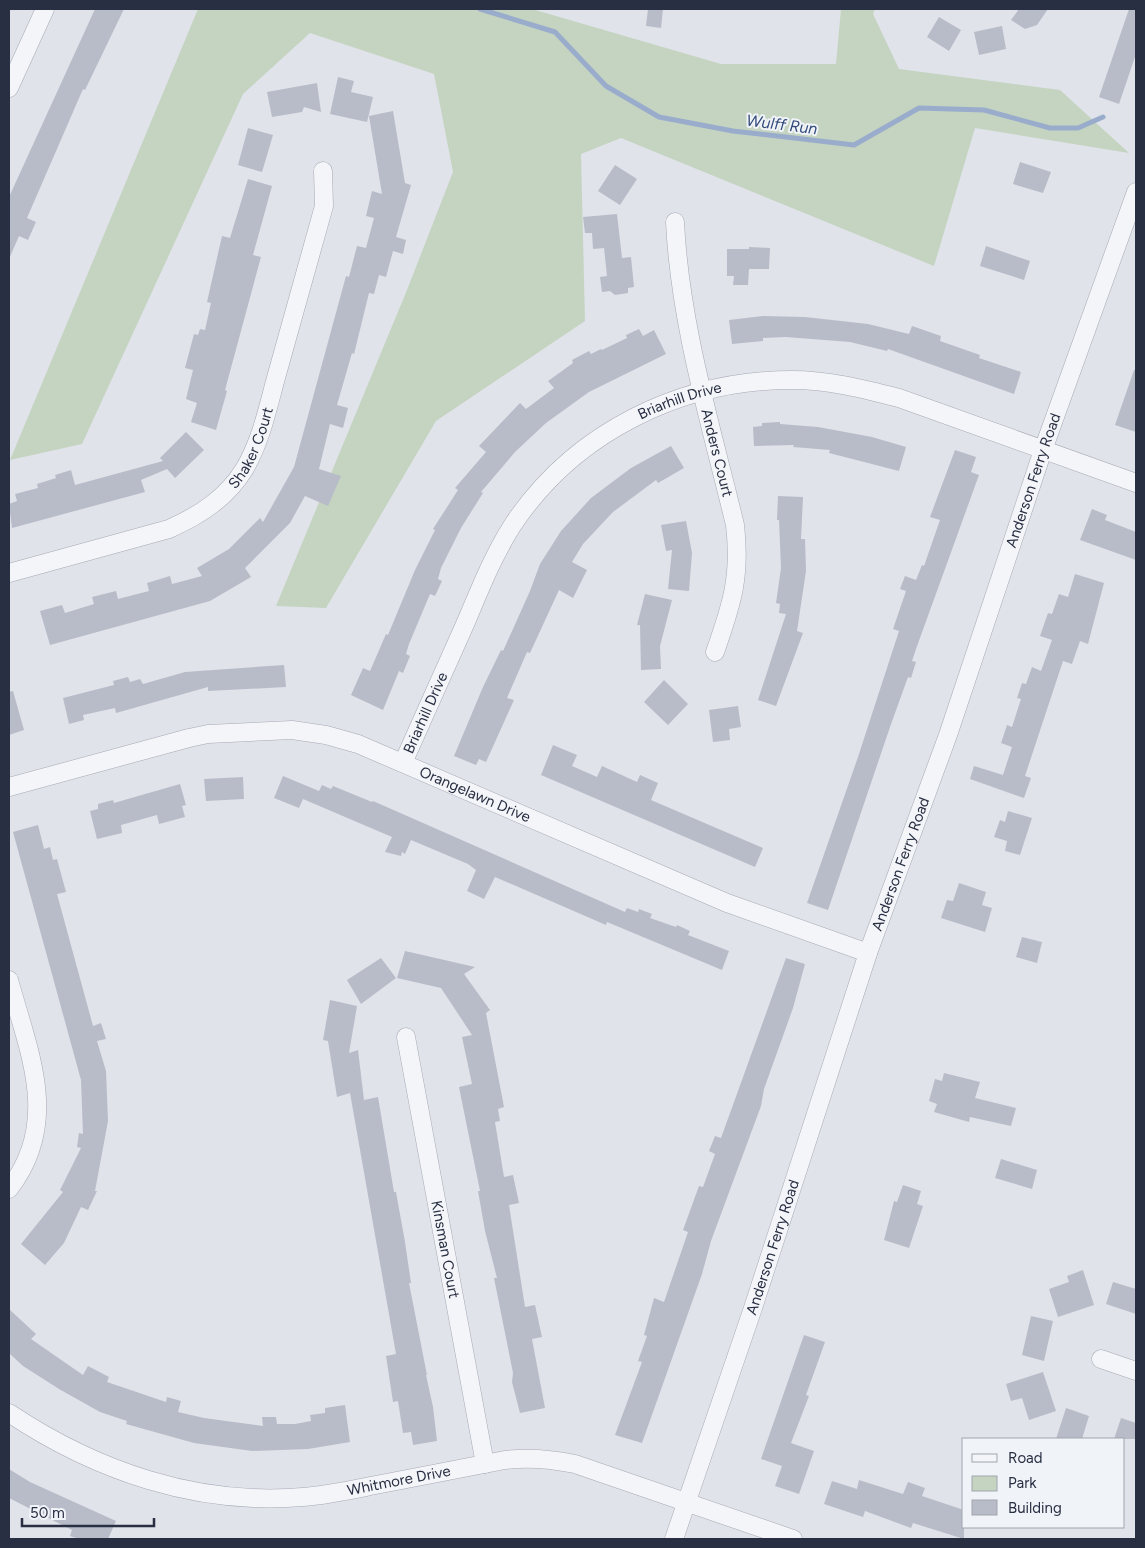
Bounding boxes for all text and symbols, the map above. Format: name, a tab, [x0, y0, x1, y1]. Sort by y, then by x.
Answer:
water label: Wulff Run	[745, 111, 819, 138]
street label: Briarhill Drive	[635, 378, 723, 423]
street label: Shaker Court	[225, 405, 277, 492]
street label: Anders Court	[697, 407, 737, 499]
street label: Anderson Ferry Road	[1002, 411, 1065, 550]
street label: Briarhill Drive	[399, 669, 451, 756]
street label: Orangelawn Drive	[417, 763, 533, 826]
street label: Anderson Ferry Road	[868, 795, 933, 933]
street label: Anderson Ferry Road	[742, 1177, 803, 1317]
street label: Kinsman Court	[427, 1199, 463, 1300]
legend	[962, 1438, 1125, 1528]
text: Road	[1008, 1449, 1043, 1467]
street label: Whitmore Drive	[346, 1462, 452, 1499]
text: Park	[1008, 1474, 1037, 1492]
scale bar	[22, 1496, 155, 1528]
text: Building	[1008, 1499, 1062, 1517]
text: 50 m	[30, 1504, 65, 1522]

